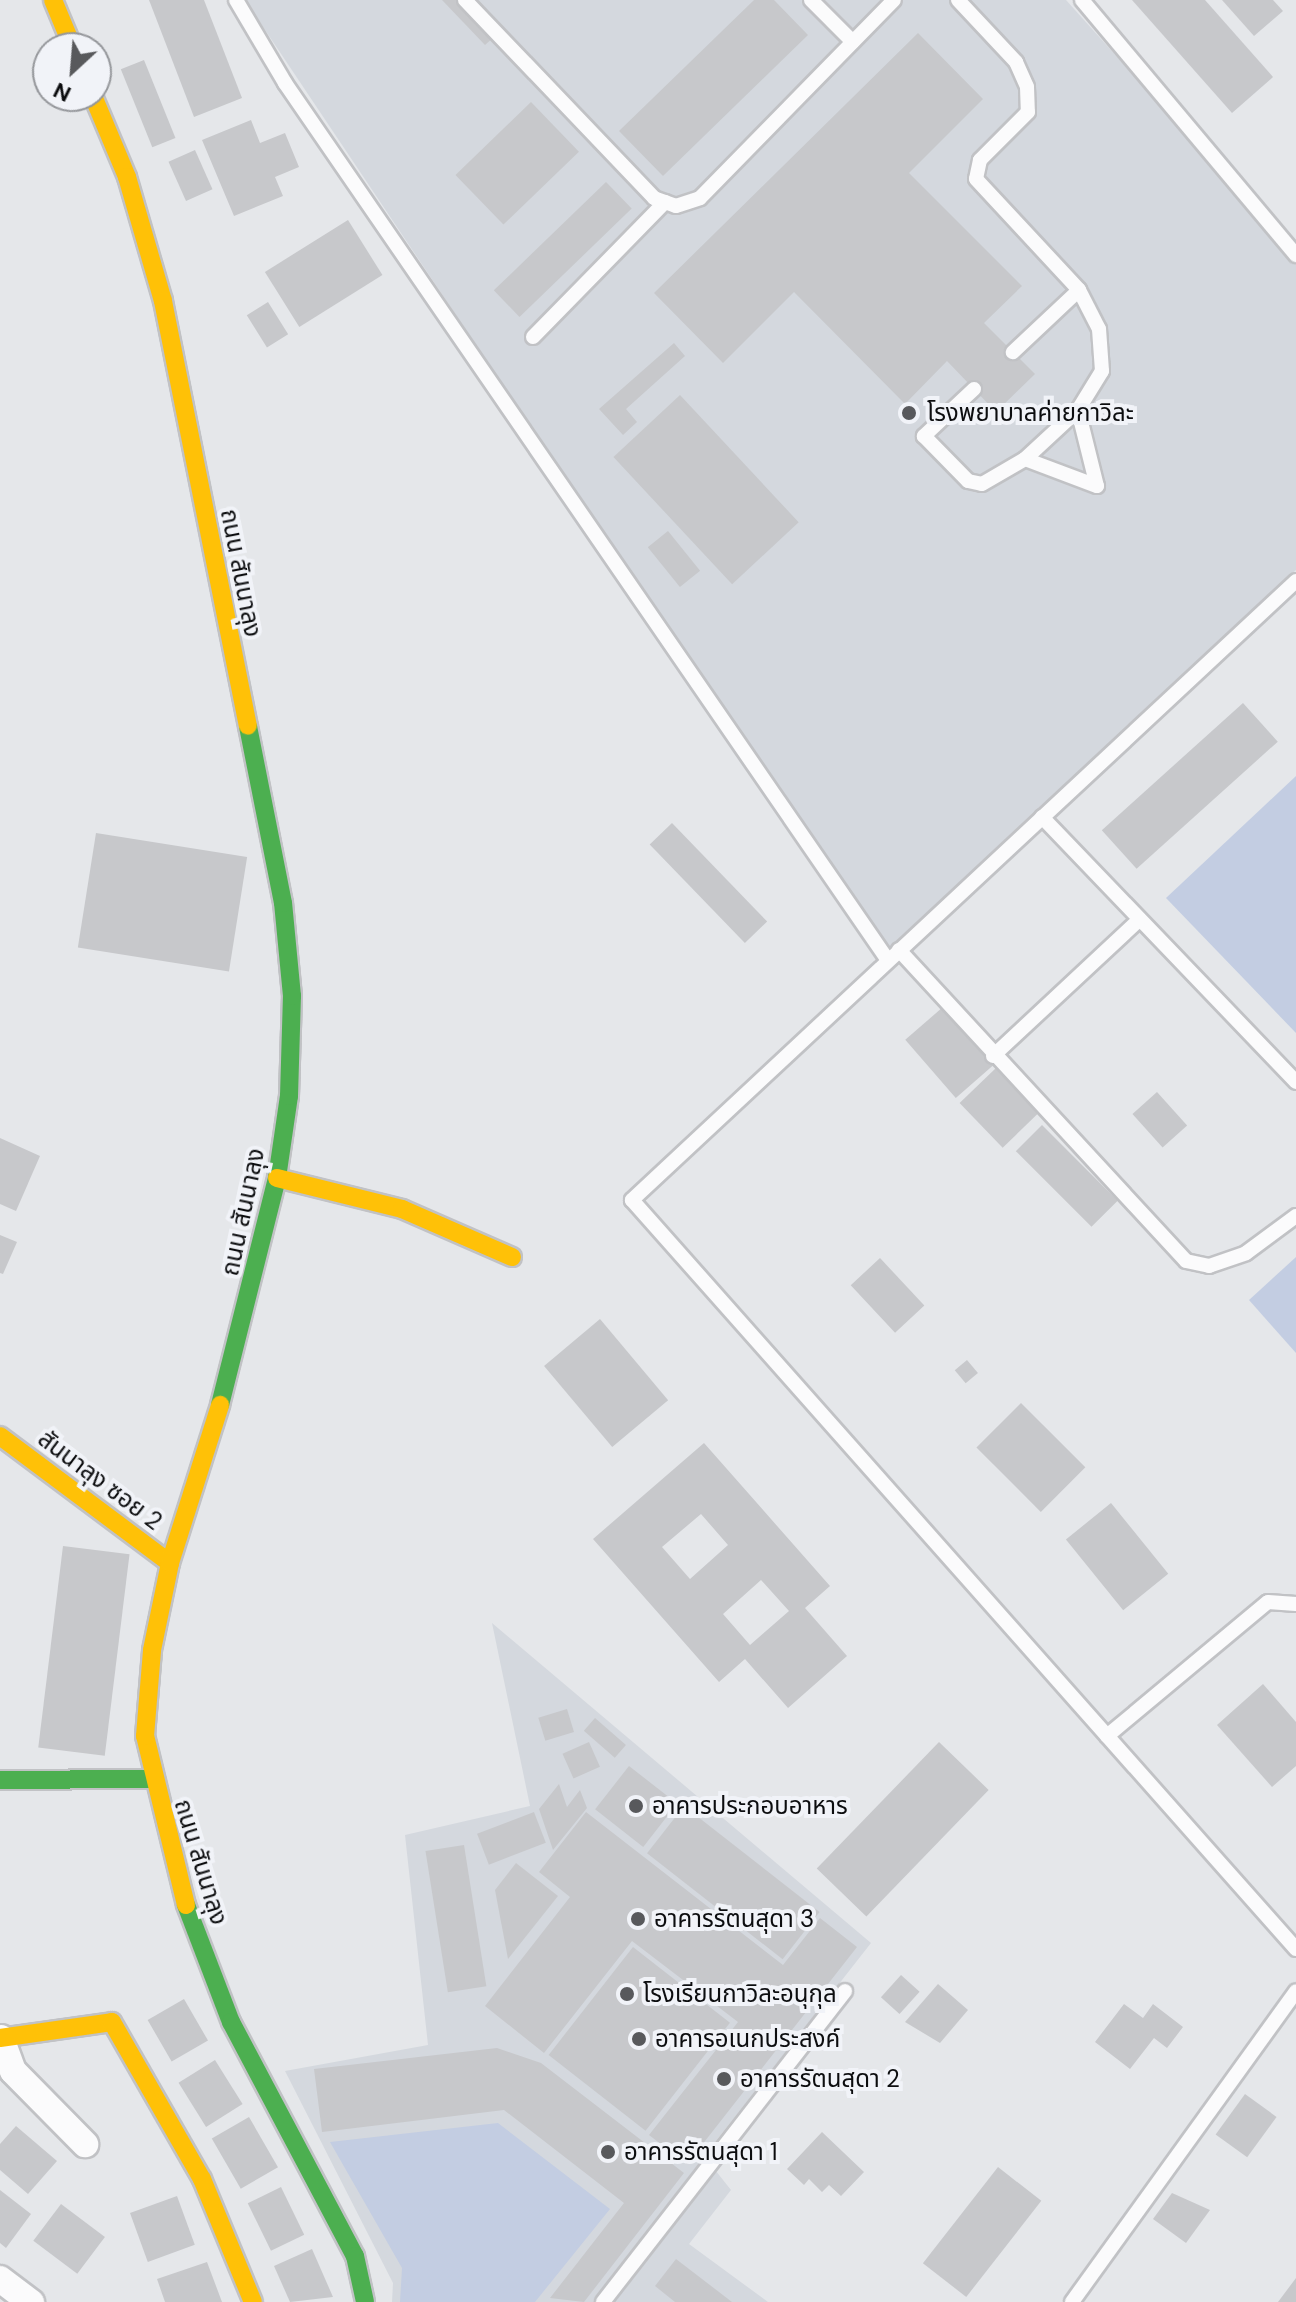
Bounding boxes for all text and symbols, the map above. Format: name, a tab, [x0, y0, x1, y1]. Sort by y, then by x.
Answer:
north arrow	[32, 32, 112, 112]
text: N	[49, 76, 76, 109]
place label: โรงพยาบาลค่ายกาวิละ	[927, 399, 1134, 427]
marker: โรงพยาบาลค่ายกาวิละ	[898, 402, 920, 424]
street label: ถนน สันนาลุง	[214, 507, 268, 639]
street label: ถนน สันนาลุง	[215, 1146, 271, 1278]
street label: สันนาลุง ซอย 2	[32, 1424, 168, 1536]
place label: อาคารประกอบอาหาร	[652, 1792, 848, 1820]
street label: ถนน สันนาลุง	[168, 1796, 234, 1928]
marker: อาคารประกอบอาหาร	[627, 1797, 645, 1815]
place label: อาคารรัตนสุดา 3	[654, 1905, 814, 1933]
marker: อาคารรัตนสุดา 3	[629, 1910, 647, 1928]
place label: โรงเรียนกาวิละอนุกุล	[643, 1980, 837, 2008]
marker: โรงเรียนกาวิละอนุกุล	[618, 1985, 636, 2003]
place label: อาคารอเนกประสงค์	[655, 2025, 840, 2053]
marker: อาคารอเนกประสงค์	[630, 2030, 648, 2048]
place label: อาคารรัตนสุดา 2	[740, 2065, 900, 2093]
marker: อาคารรัตนสุดา 2	[715, 2070, 733, 2088]
place label: อาคารรัตนสุดา 1	[624, 2138, 778, 2166]
marker: อาคารรัตนสุดา 1	[599, 2143, 617, 2161]

